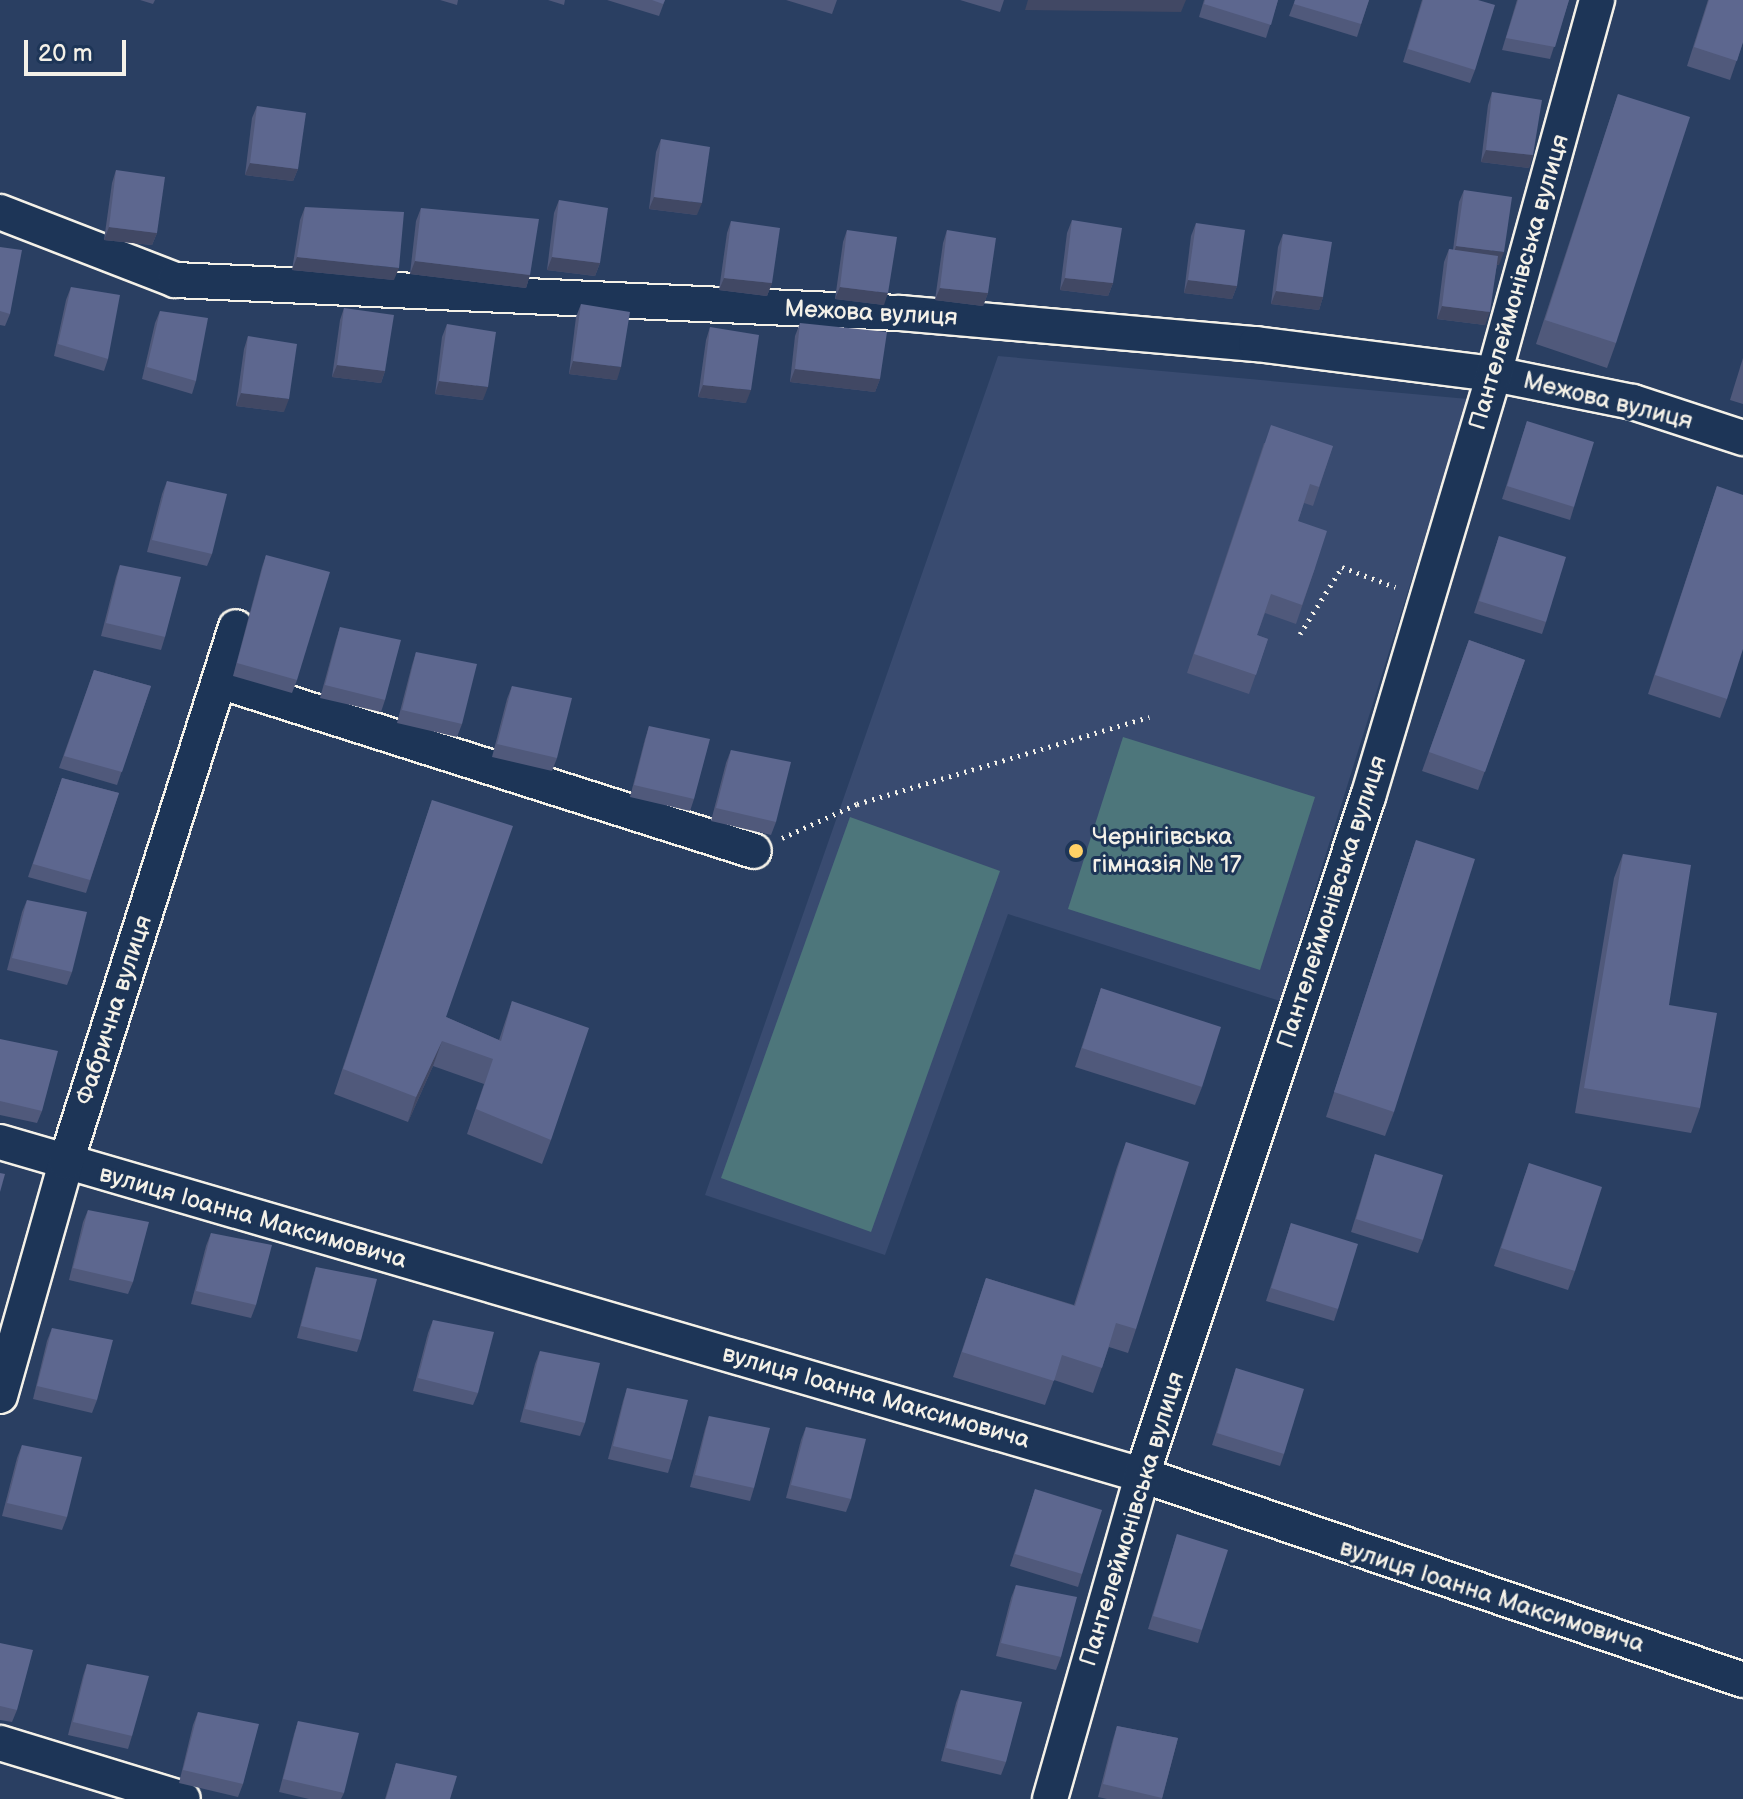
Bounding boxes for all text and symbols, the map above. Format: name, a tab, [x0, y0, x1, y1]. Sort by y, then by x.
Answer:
scale bar	[28, 24, 130, 74]
text: 20 m	[38, 39, 93, 68]
street label: Пантелеймонівська вулиця	[1463, 131, 1575, 433]
street label: Межова вулиця	[784, 294, 958, 332]
street label: Межова вулиця	[1520, 366, 1696, 436]
street label: Пантелеймонівська вулиця	[1271, 752, 1393, 1052]
place label: Чернігівська гімназія № 17	[1092, 823, 1241, 879]
marker: Чернігівська гімназія № 17	[1067, 842, 1085, 860]
street label: Фабрична вулиця	[70, 912, 158, 1108]
street label: вулиця Іоанна Максимовича	[96, 1159, 410, 1275]
street label: вулиця Іоанна Максимовича	[719, 1339, 1033, 1455]
street label: Пантелеймонівська вулиця	[1073, 1368, 1191, 1670]
street label: вулиця Іоанна Максимовича	[1336, 1533, 1648, 1659]

